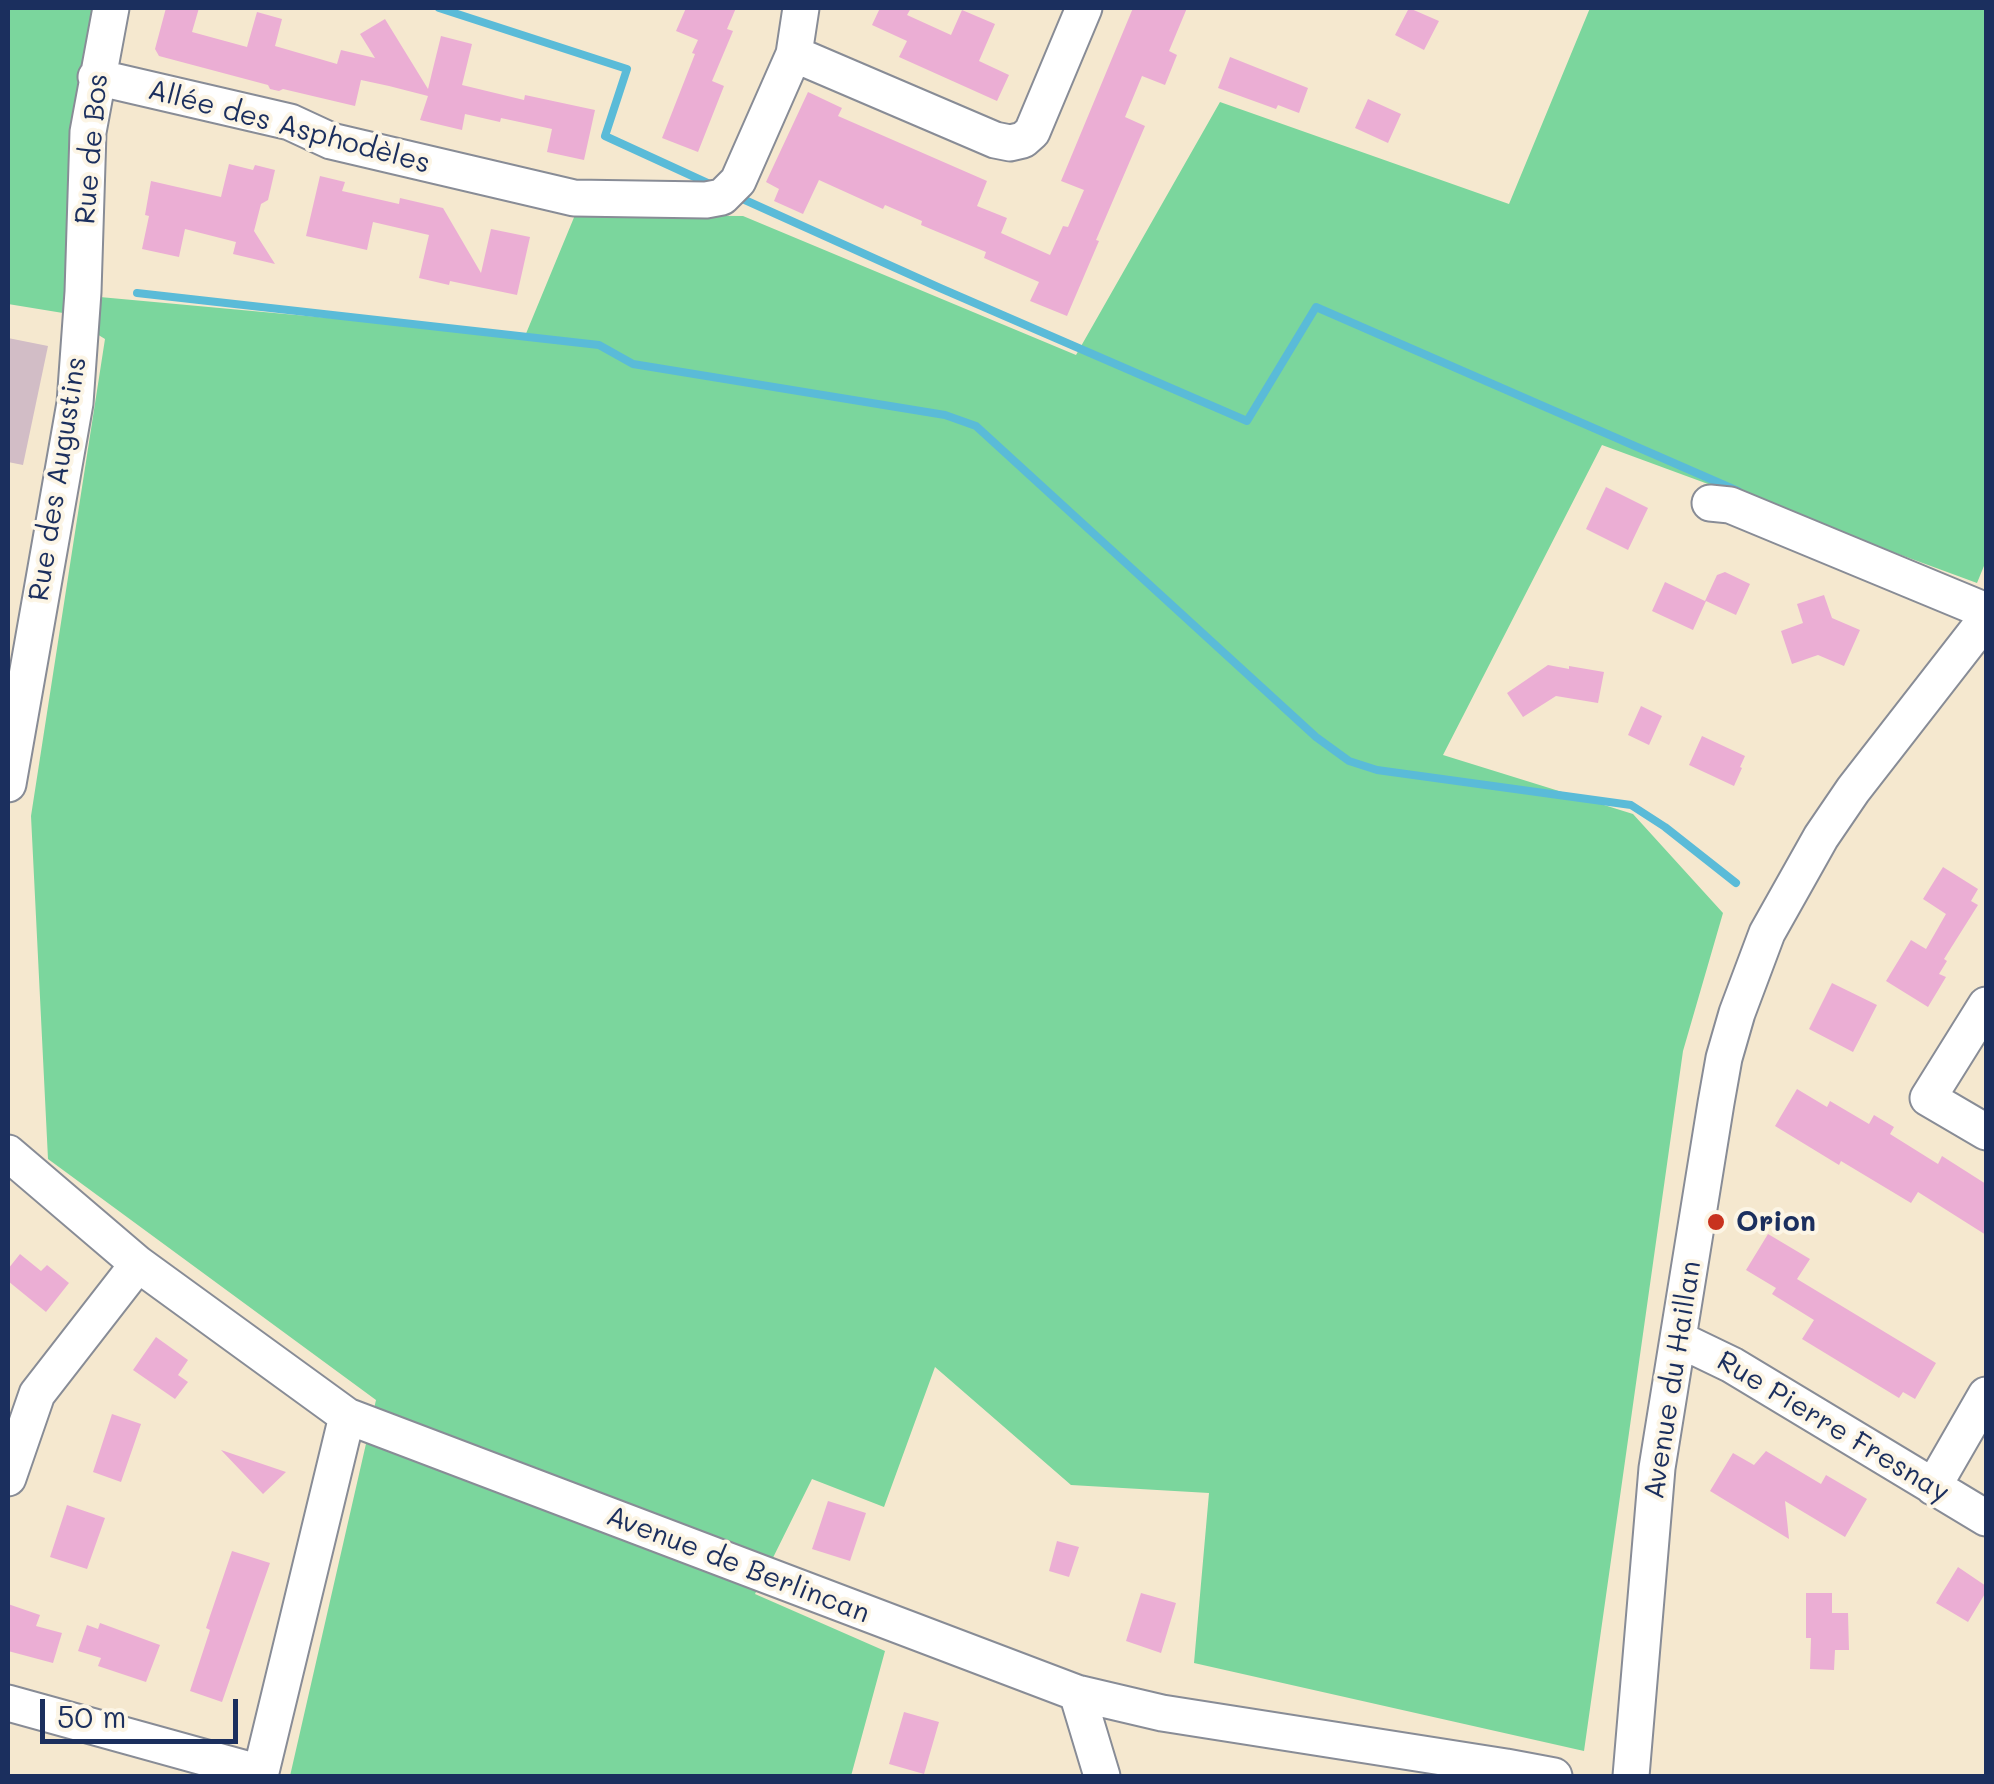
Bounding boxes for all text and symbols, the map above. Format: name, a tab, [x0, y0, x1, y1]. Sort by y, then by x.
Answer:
street label: Rue de Bos	[69, 72, 115, 226]
street label: Allée des Asphodèles	[144, 73, 434, 181]
street label: Rue des Augustins	[22, 354, 94, 604]
place label: Orion	[1736, 1205, 1816, 1239]
marker: Orion	[1705, 1211, 1727, 1233]
street label: Avenue du Haillan	[1638, 1258, 1708, 1502]
street label: Rue Pierre Fresnay	[1711, 1344, 1955, 1510]
street label: Avenue de Berlincan	[602, 1499, 874, 1631]
scale bar	[45, 1679, 242, 1741]
text: 50 m	[57, 1696, 127, 1736]

